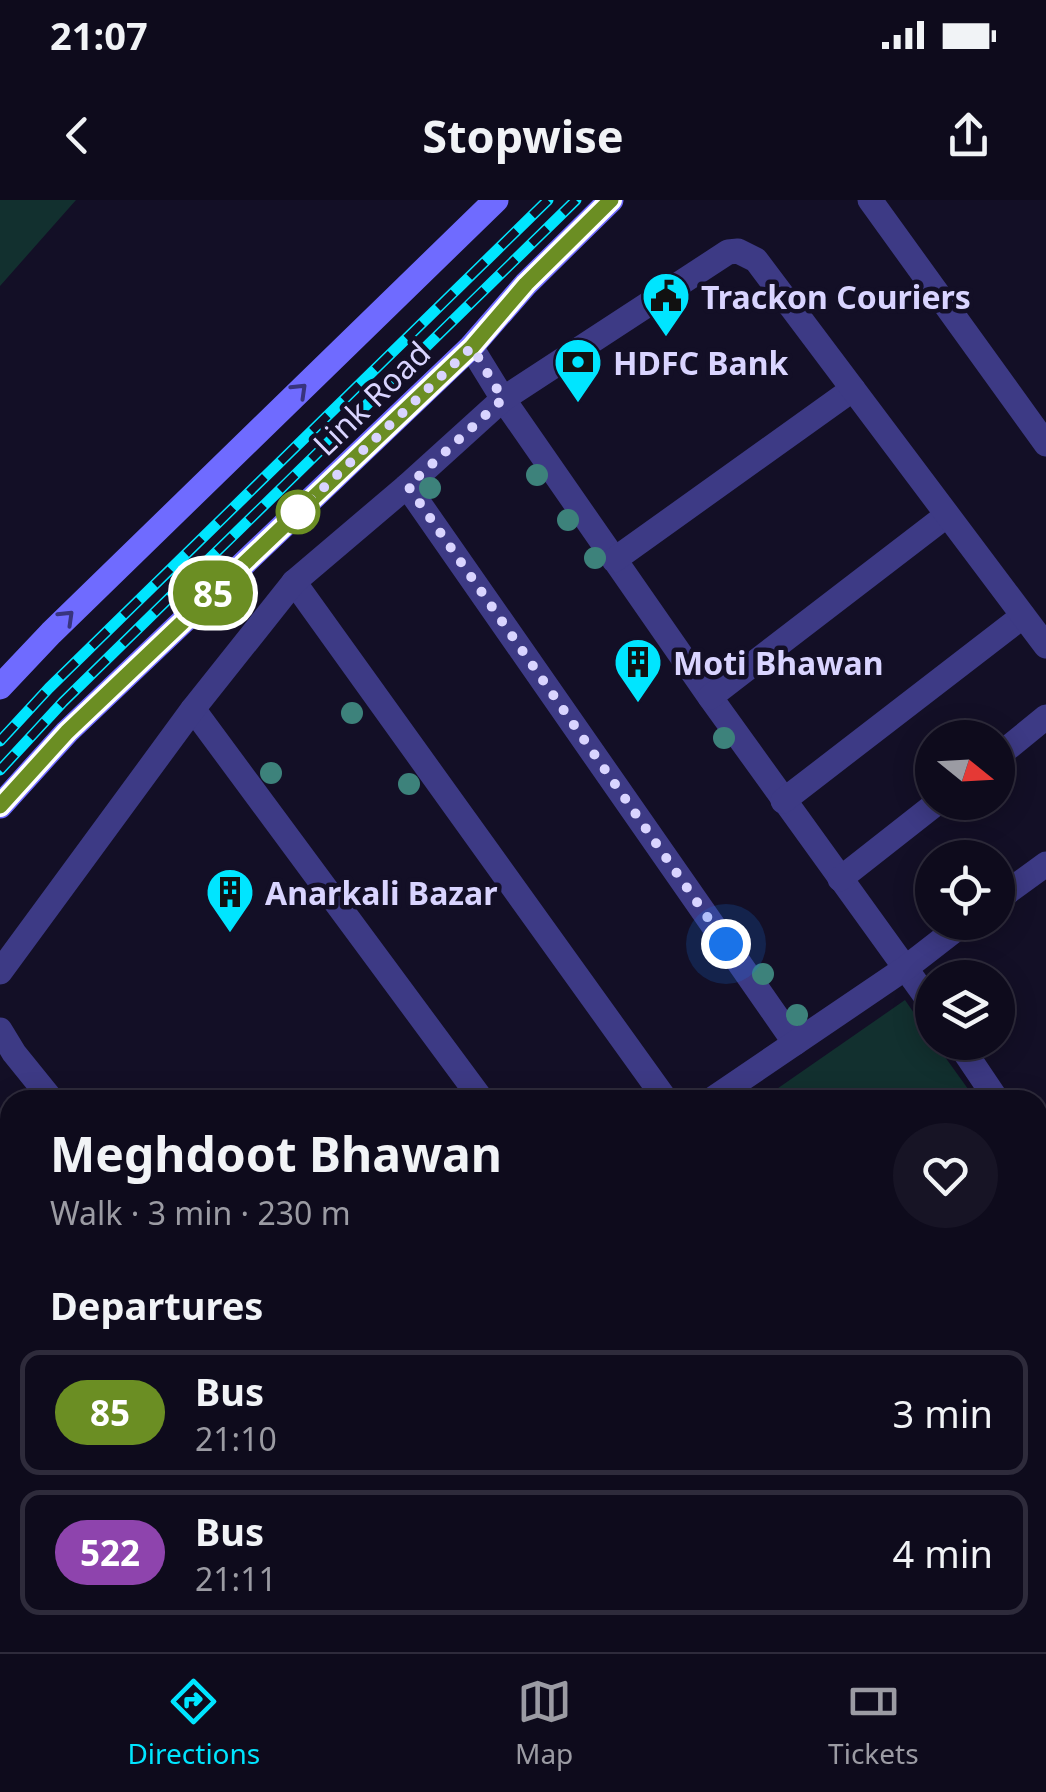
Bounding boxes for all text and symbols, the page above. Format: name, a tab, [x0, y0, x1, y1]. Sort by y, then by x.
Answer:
text: 21:07	[50, 9, 148, 61]
text: Stopwise	[422, 105, 624, 166]
icon: back	[50, 108, 105, 163]
icon: share	[941, 108, 996, 163]
public building icon: Trackon Couriers	[640, 270, 692, 338]
place label: Trackon Couriers	[701, 275, 971, 318]
street label: Link Road	[303, 331, 439, 465]
bank icon: HDFC Bank	[552, 336, 604, 404]
place label: HDFC Bank	[613, 341, 789, 384]
one-way arrow	[288, 384, 307, 402]
unlabelled marker	[277, 491, 319, 533]
line badge: 85	[168, 560, 258, 626]
text: 85	[193, 570, 233, 617]
one-way arrow	[56, 611, 74, 629]
building icon: Moti Bhawan	[612, 636, 664, 704]
place label: Moti Bhawan	[673, 641, 884, 684]
north arrow	[915, 720, 1015, 820]
map controls	[915, 720, 1015, 1060]
button: locate	[915, 840, 1015, 940]
building icon: Anarkali Bazar	[204, 866, 256, 934]
place label: Anarkali Bazar	[265, 871, 498, 914]
your location	[701, 919, 751, 969]
button: layers	[915, 960, 1015, 1060]
text: Meghdoot Bhawan	[50, 1121, 502, 1186]
button: heart	[893, 1123, 998, 1228]
text: Walk · 3 min · 230 m	[50, 1191, 351, 1234]
text: Departures	[50, 1279, 263, 1331]
text: Bus	[195, 1365, 264, 1417]
text: 3 min	[893, 1387, 993, 1439]
text: 85	[90, 1389, 130, 1436]
text: 21:10	[195, 1417, 277, 1460]
text: Bus	[195, 1505, 264, 1557]
text: 4 min	[893, 1527, 993, 1579]
text: 522	[80, 1529, 140, 1576]
text: 21:11	[195, 1557, 277, 1600]
tab: Directions	[127, 1674, 260, 1772]
tab: Map	[515, 1674, 573, 1772]
tab: Tickets	[828, 1674, 919, 1772]

